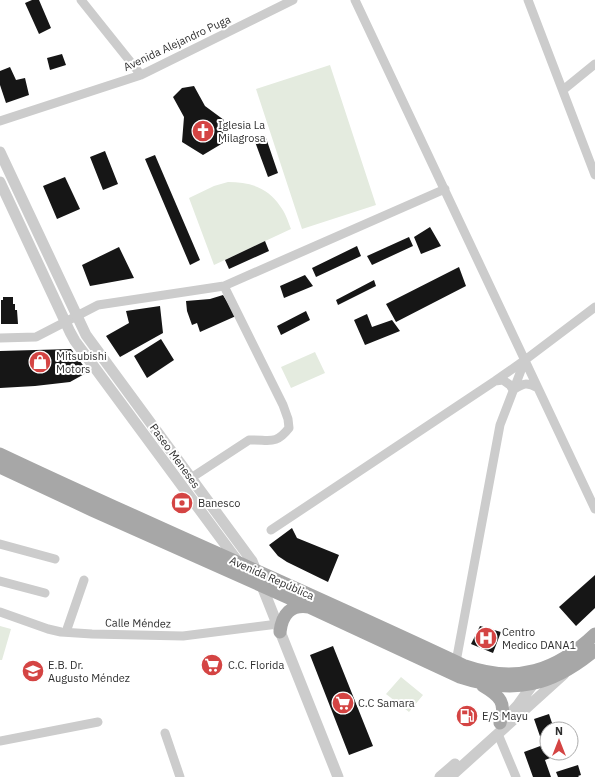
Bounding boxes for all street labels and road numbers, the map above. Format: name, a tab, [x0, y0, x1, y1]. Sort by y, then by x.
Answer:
street label: Avenida Alejandro Puga	[121, 12, 233, 74]
street label: Paseo Meneses	[147, 421, 203, 491]
street label: Avenida República	[228, 553, 317, 603]
street label: Calle Méndez	[105, 615, 171, 631]

